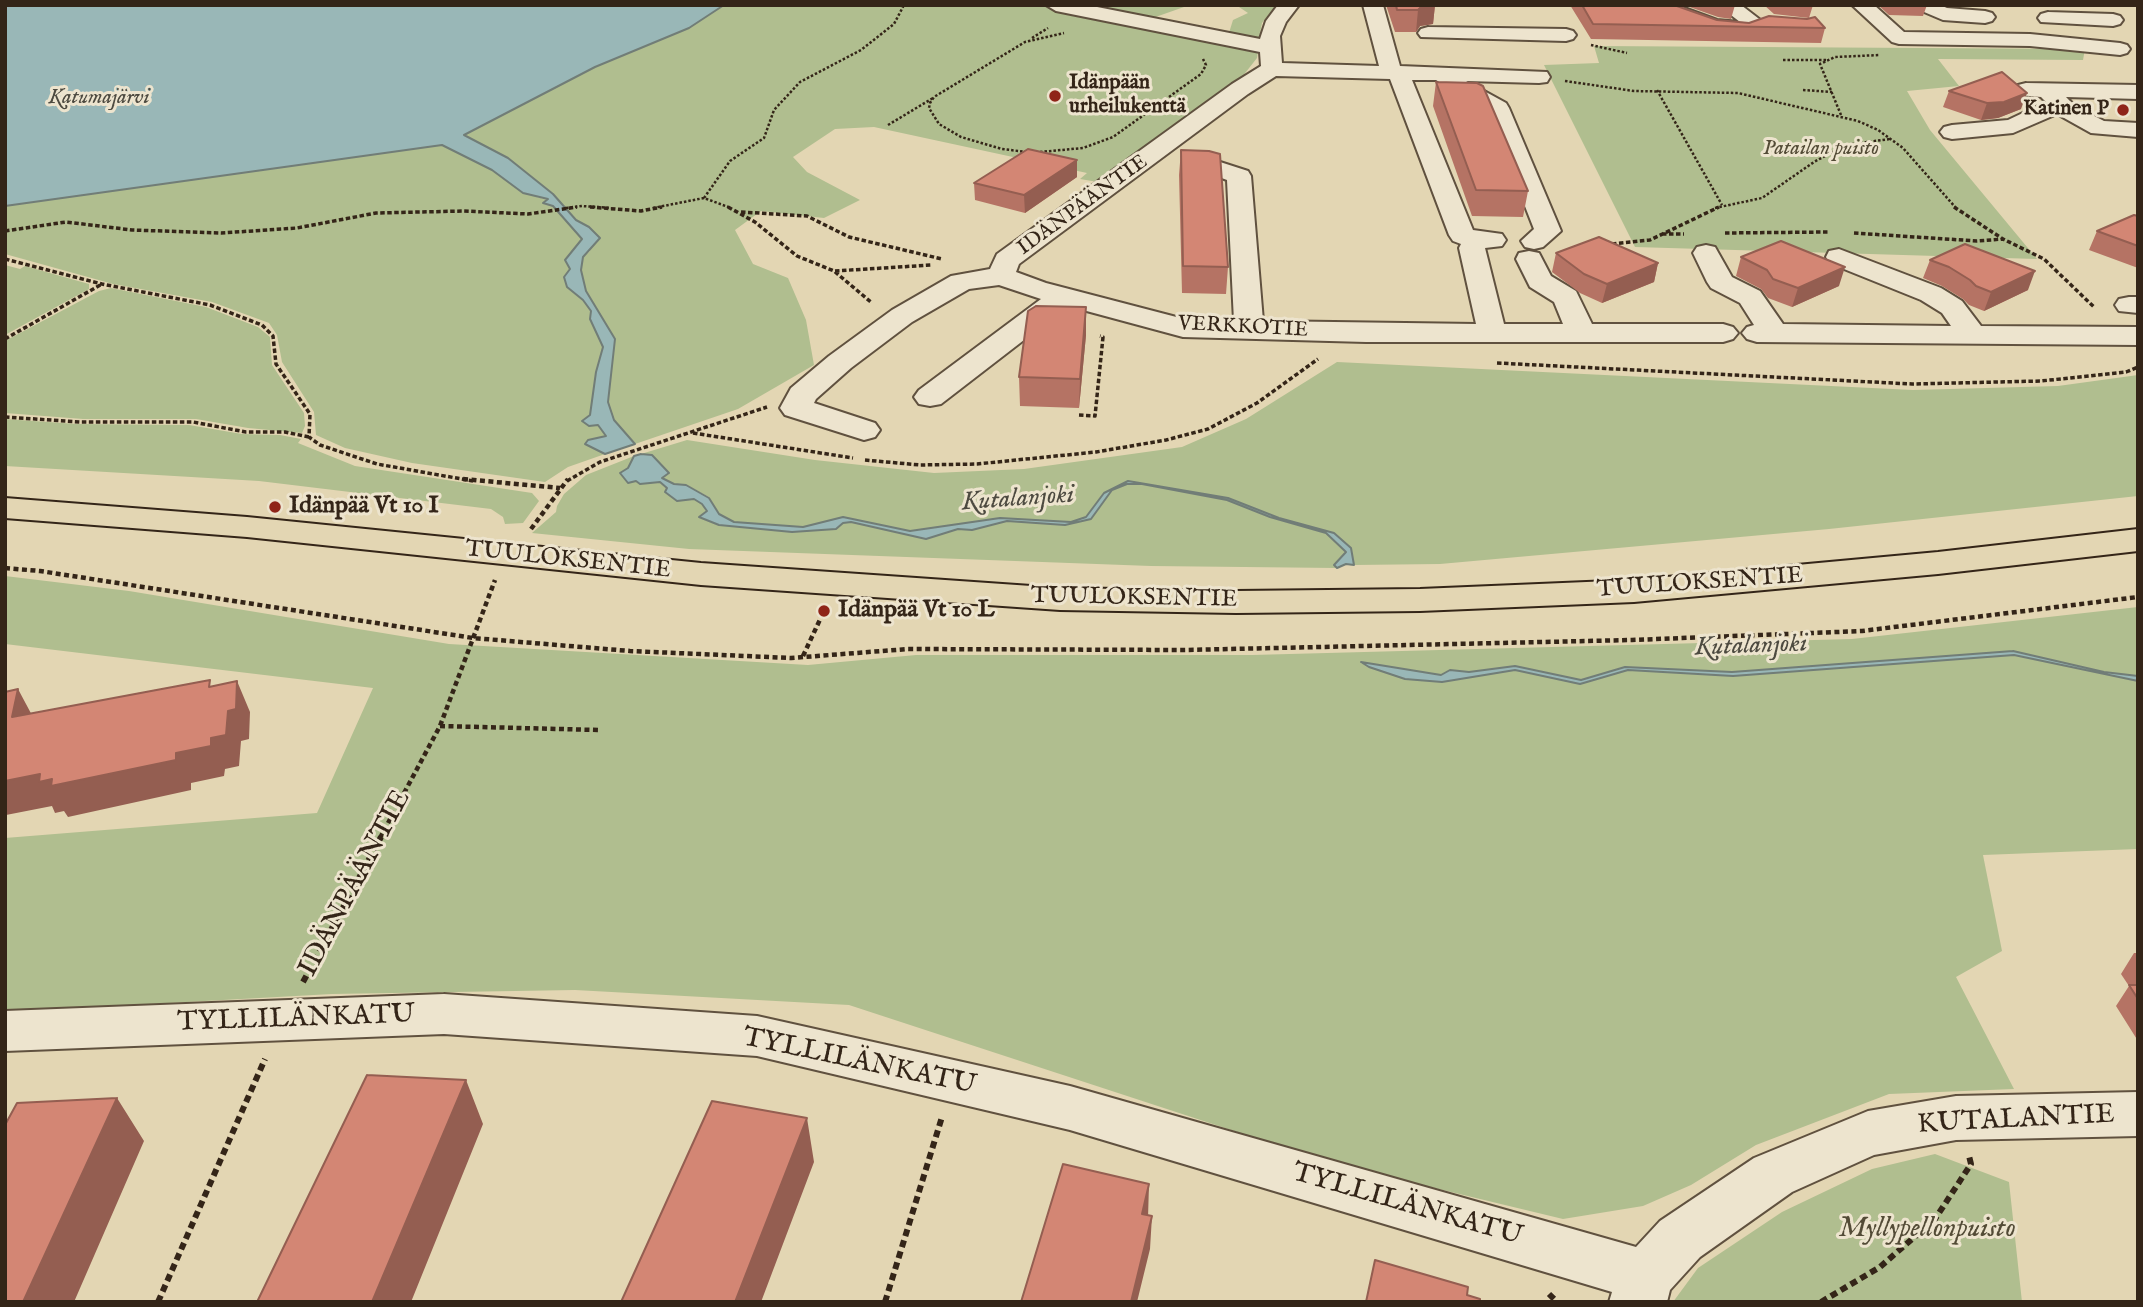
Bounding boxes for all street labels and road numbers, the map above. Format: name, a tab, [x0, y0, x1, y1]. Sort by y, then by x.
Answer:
street label: IDÄNPÄÄNTIE	[1013, 150, 1153, 262]
street label: VERKKOTIE	[1177, 312, 1309, 344]
street label: TUULOKSENTIE	[464, 536, 672, 586]
street label: TUULOKSENTIE	[1596, 562, 1804, 606]
street label: TUULOKSENTIE	[1031, 583, 1237, 615]
street label: IDÄNPÄÄNTIE	[293, 785, 419, 983]
street label: TYLLILÄNKATU	[177, 999, 415, 1041]
street label: TYLLILÄNKATU	[739, 1022, 979, 1104]
street label: KUTALANTIE	[1917, 1099, 2115, 1143]
street label: TYLLILÄNKATU	[1288, 1157, 1526, 1255]

